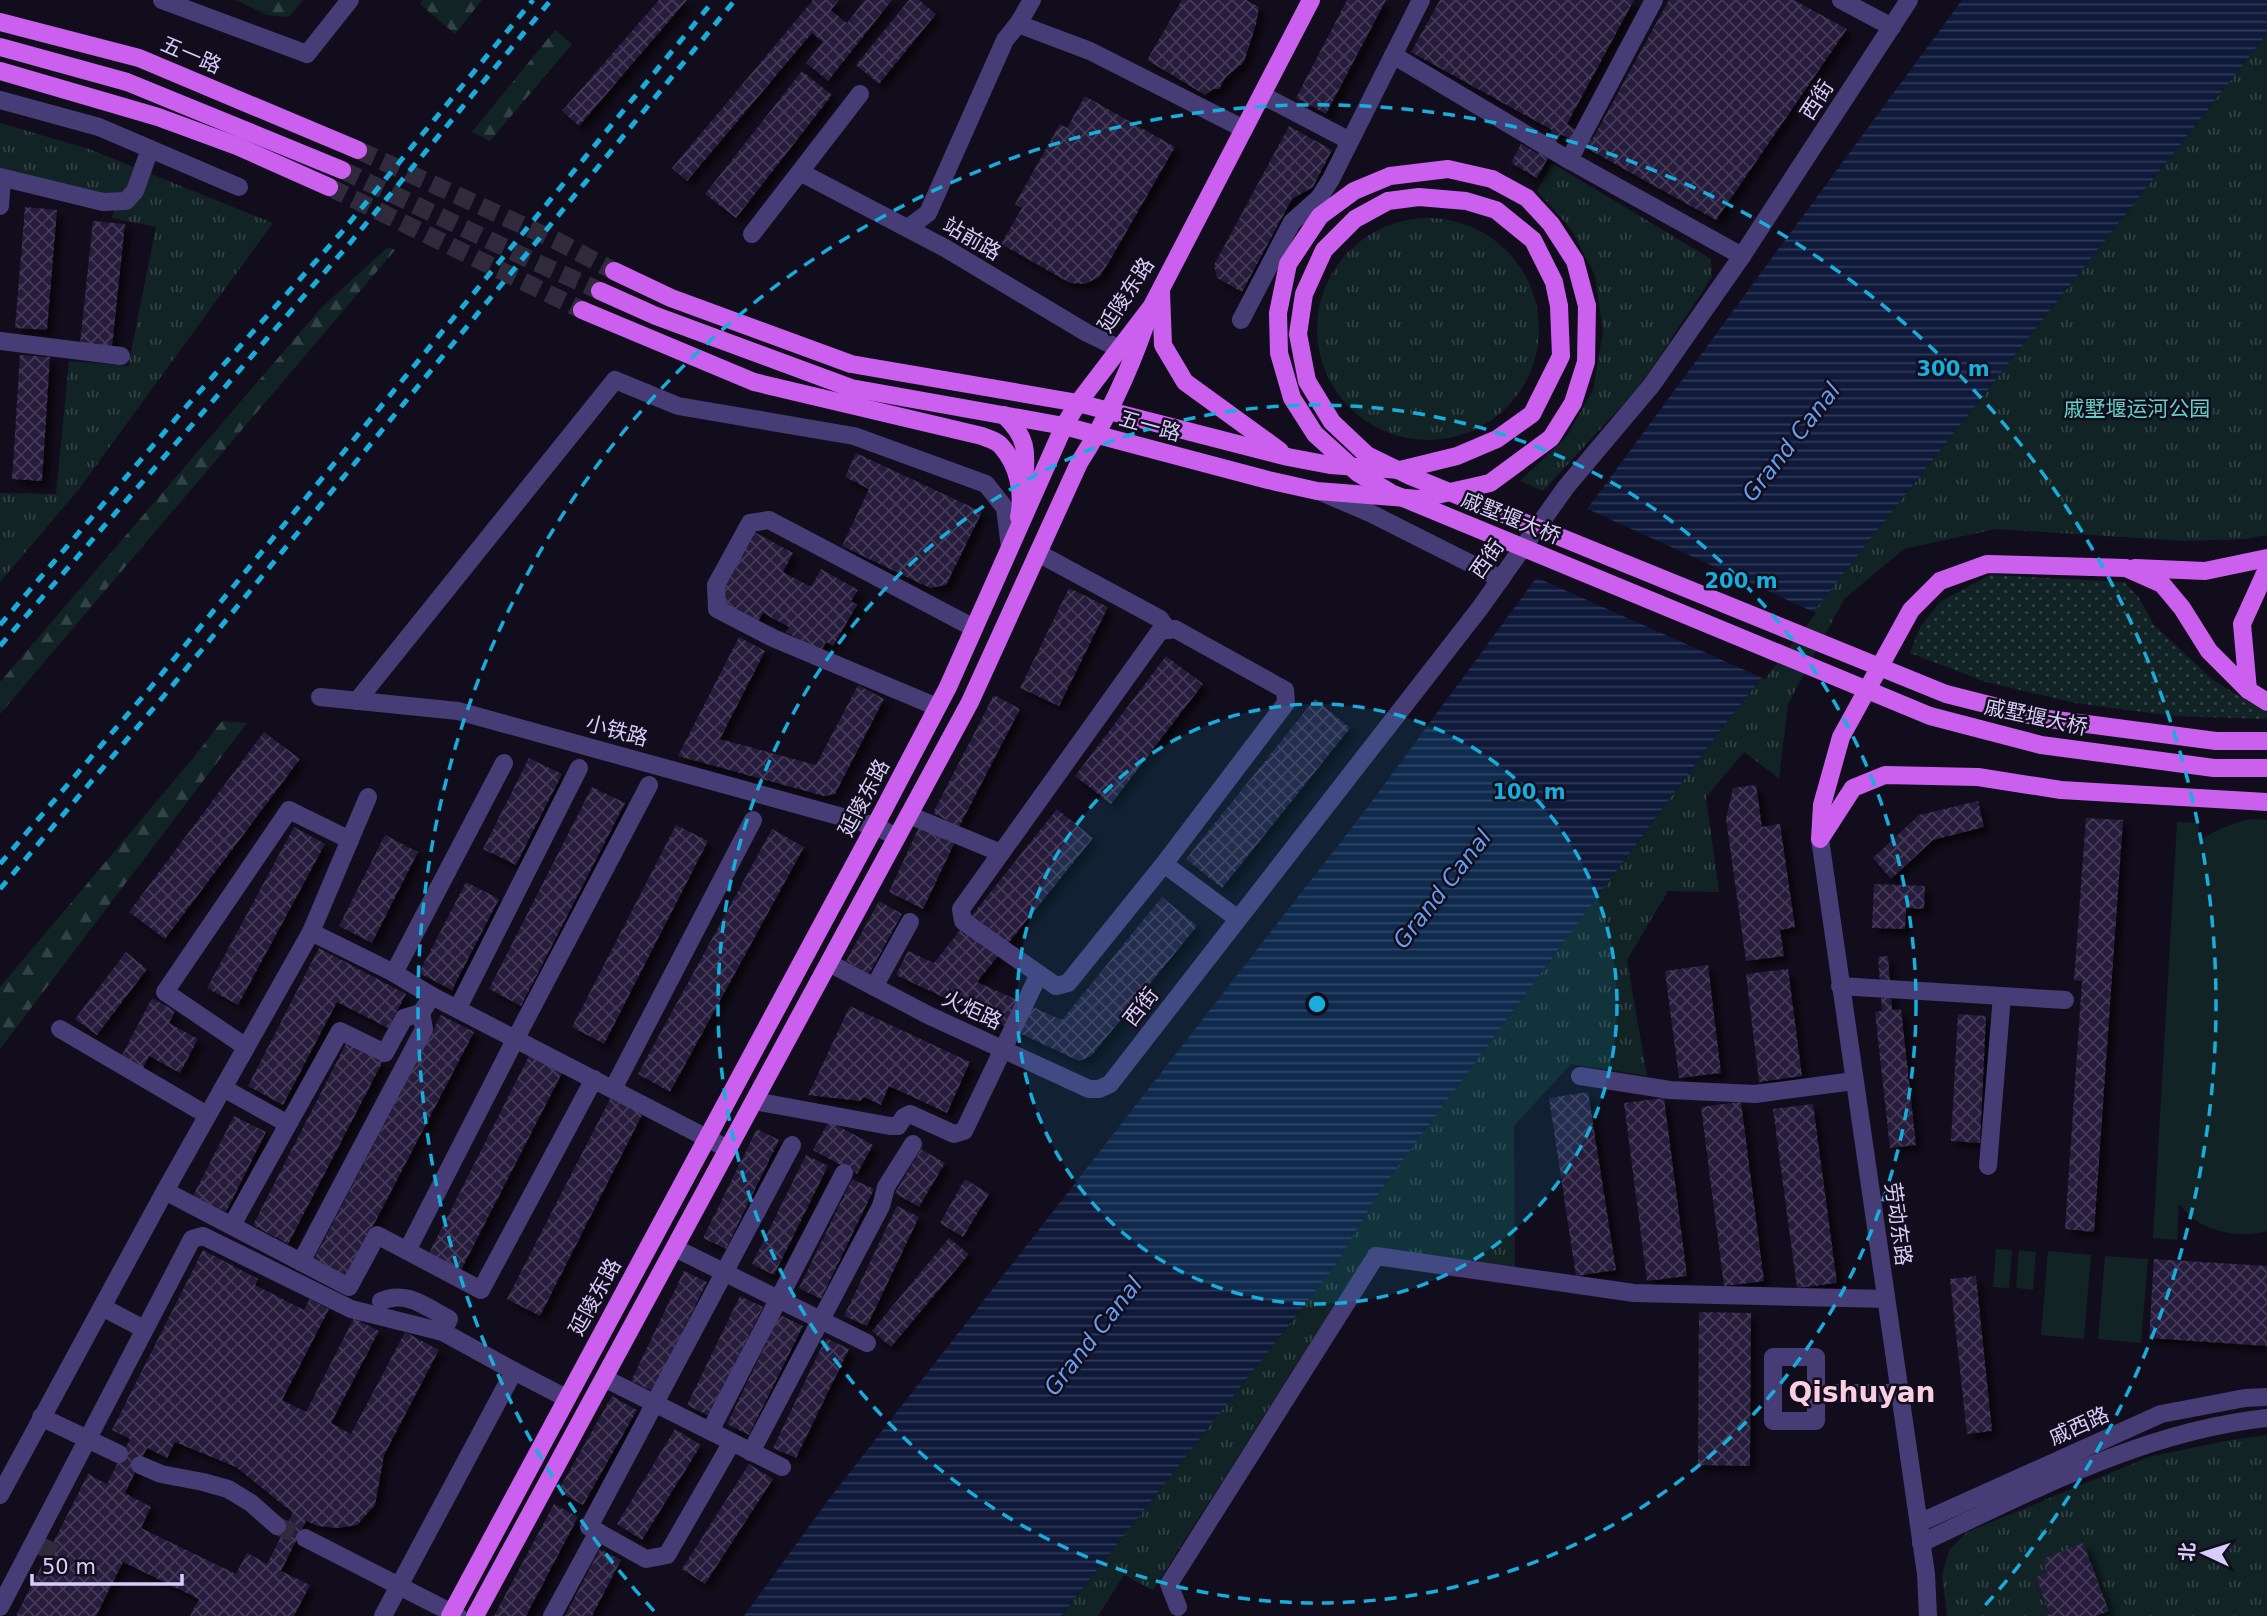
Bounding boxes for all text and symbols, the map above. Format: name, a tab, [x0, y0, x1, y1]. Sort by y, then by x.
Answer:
street label: 五一路	[157, 32, 225, 78]
street label: 西街	[1795, 76, 1839, 124]
street label: 站前路	[939, 213, 1005, 265]
street label: 延陵东路	[1093, 253, 1159, 337]
text: 300 m	[1916, 357, 1990, 381]
water label: Grand Canal	[1737, 377, 1846, 506]
park label: 戚墅堰运河公园	[2064, 397, 2211, 421]
street label: 五一路	[1116, 406, 1184, 446]
street label: 戚墅堰大桥	[1458, 487, 1564, 549]
street label: 西街	[1465, 535, 1509, 583]
text: 200 m	[1704, 569, 1778, 593]
street label: 戚墅堰大桥	[1982, 694, 2090, 740]
street label: 小铁路	[583, 711, 651, 751]
street label: 延陵东路	[834, 755, 894, 841]
text: 100 m	[1492, 780, 1566, 804]
water label: Grand Canal	[1388, 824, 1497, 953]
street label: 西街	[1119, 983, 1163, 1031]
street label: 火炬路	[938, 986, 1006, 1034]
centre of rings	[1305, 992, 1329, 1016]
street label: 劳动东路	[1880, 1181, 1916, 1267]
street label: 延陵东路	[564, 1254, 626, 1340]
water label: Grand Canal	[1039, 1271, 1148, 1400]
district label: Qishuyan	[1788, 1376, 1936, 1409]
street label: 戚西路	[2045, 1402, 2113, 1450]
north arrow	[2169, 1518, 2239, 1588]
scale bar	[32, 1542, 182, 1586]
text: 北	[2175, 1542, 2199, 1562]
text: 50 m	[42, 1555, 96, 1579]

